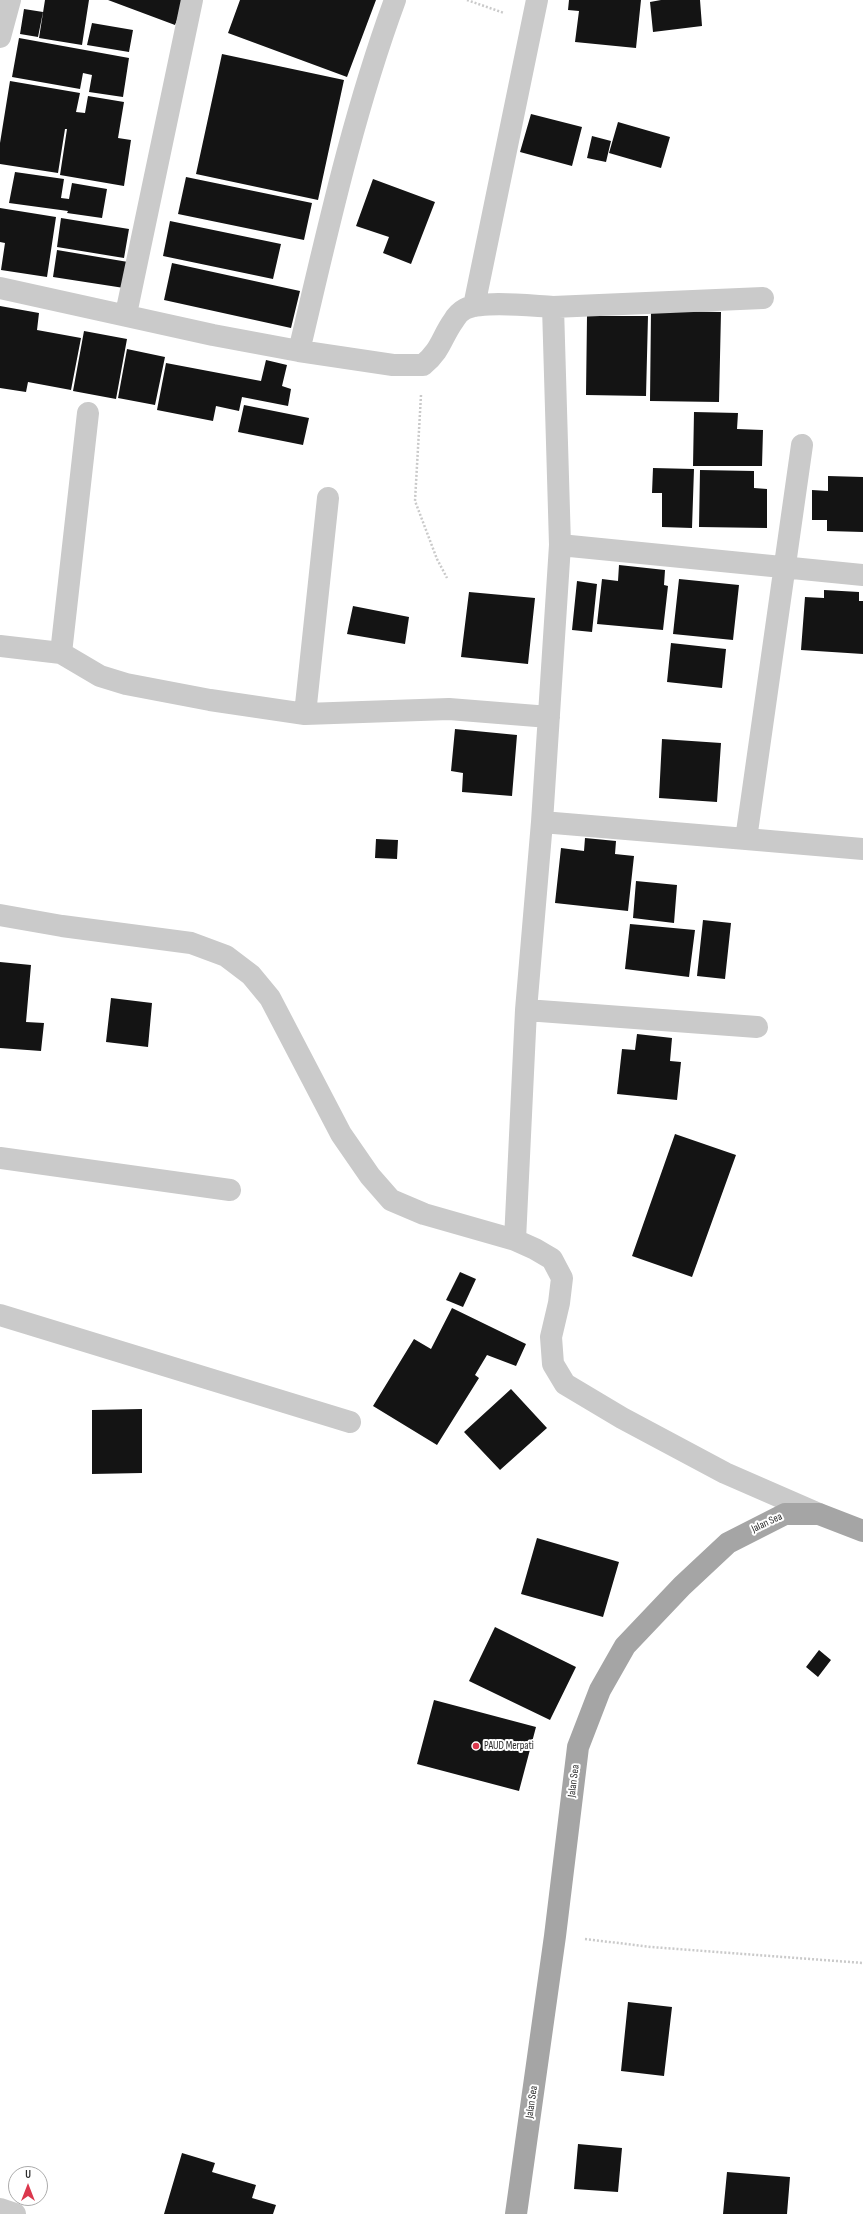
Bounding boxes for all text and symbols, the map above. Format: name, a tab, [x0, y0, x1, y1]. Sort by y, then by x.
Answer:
street label: Jalan Sea	[749, 1510, 785, 1536]
place label: PAUD Merpati	[484, 1739, 534, 1753]
marker: PAUD Merpati	[471, 1741, 481, 1751]
street label: Jalan Sea	[565, 1764, 583, 1798]
street label: Jalan Sea	[523, 2085, 541, 2119]
north arrow	[8, 2166, 48, 2206]
text: U	[25, 2168, 31, 2181]

